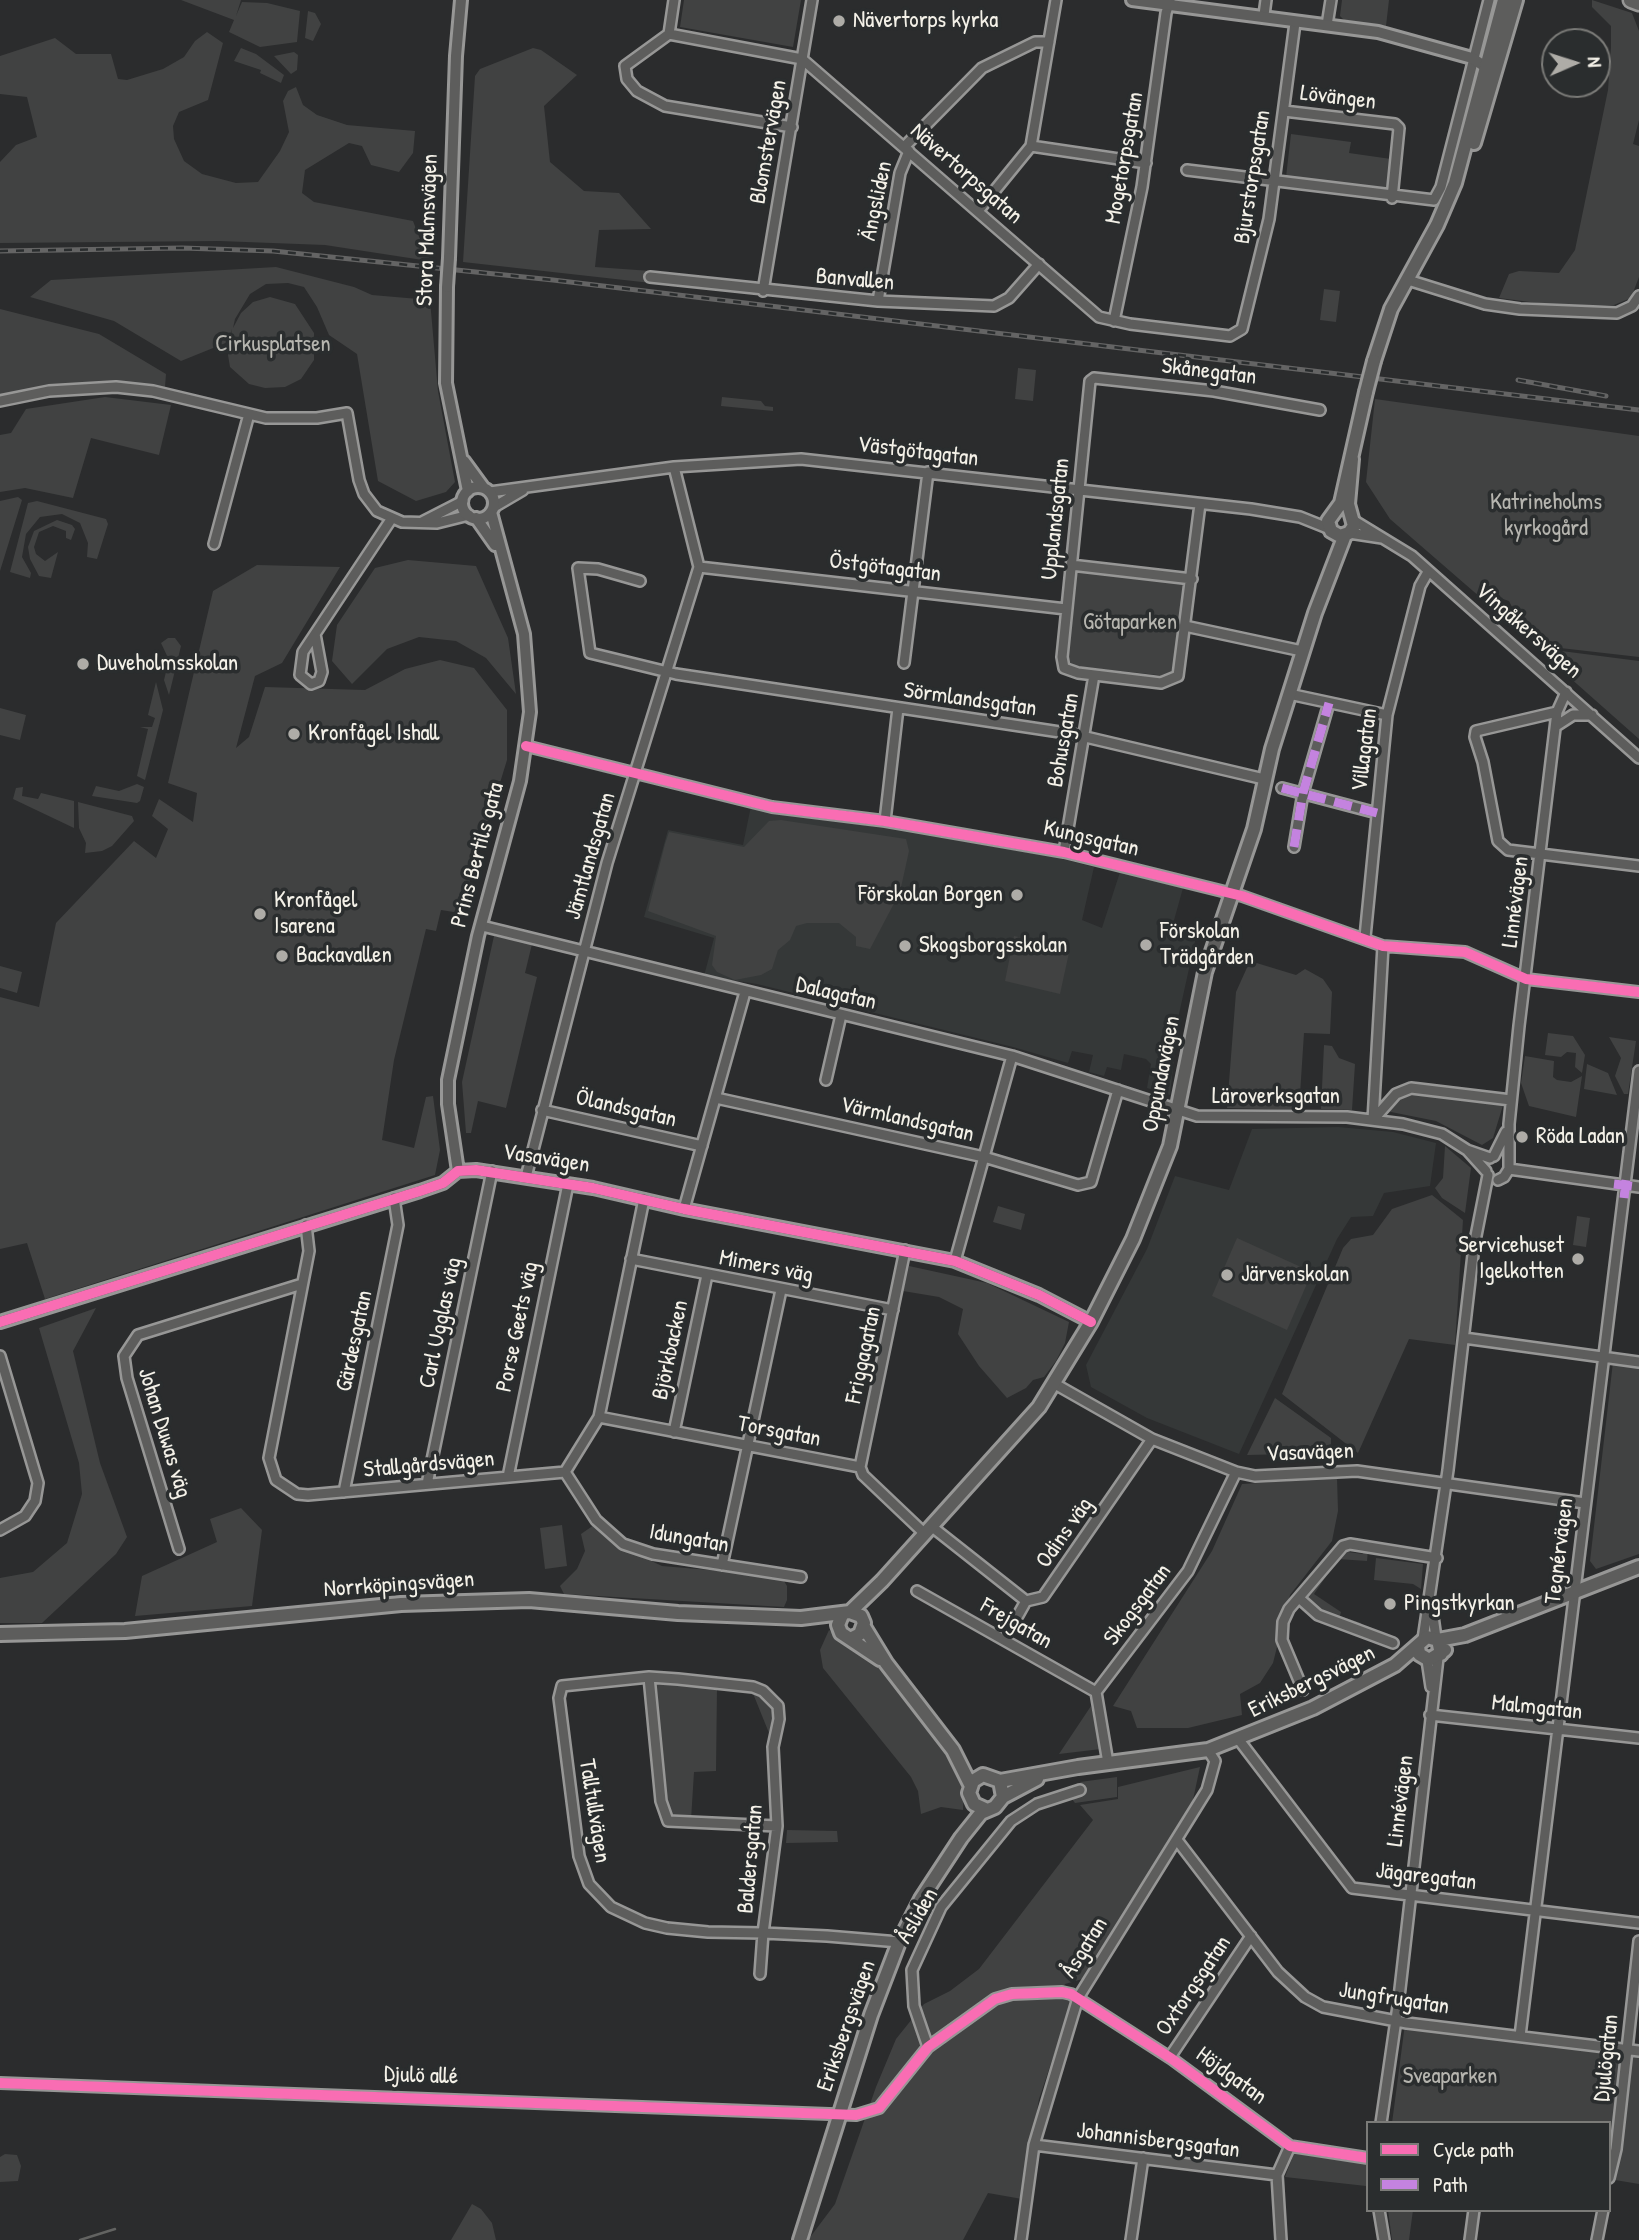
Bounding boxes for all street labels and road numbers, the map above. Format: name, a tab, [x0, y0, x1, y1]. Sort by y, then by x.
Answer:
street label: Blomstervägen	[745, 78, 793, 206]
street label: Lövängen	[1298, 80, 1378, 116]
street label: Mogetorpsgatan	[1100, 90, 1150, 226]
street label: Bjurstorpsgatan	[1229, 108, 1277, 246]
street label: Nävertorpsgatan	[904, 118, 1028, 230]
street label: Stora Malmsvägen	[412, 153, 444, 307]
street label: Ängsliden	[855, 159, 899, 243]
street label: Banvallen	[815, 263, 895, 297]
street label: Skånegatan	[1160, 352, 1258, 392]
street label: Västgötagatan	[856, 431, 980, 473]
street label: Upplandsgatan	[1036, 457, 1076, 581]
street label: Östgötagatan	[827, 547, 943, 589]
street label: Vingåkersvägen	[1469, 577, 1587, 685]
street label: Sörmlandsgatan	[902, 677, 1038, 723]
street label: Bohusgatan	[1042, 691, 1086, 789]
street label: Villagatan	[1346, 707, 1384, 793]
street label: Prins Bertils gata	[445, 780, 511, 930]
street label: Jämtlandsgatan	[560, 789, 622, 923]
street label: Kungsgatan	[1040, 815, 1142, 863]
street label: Linnévägen	[1497, 855, 1535, 949]
street label: Dalagatan	[793, 971, 879, 1017]
street label: Oppundavägen	[1137, 1013, 1187, 1135]
street label: Läroverksgatan	[1212, 1083, 1340, 1111]
street label: Ölandsgatan	[573, 1084, 679, 1134]
street label: Värmlandsgatan	[837, 1091, 977, 1149]
street label: Vasavägen	[500, 1139, 592, 1179]
street label: Mimers väg	[717, 1244, 815, 1290]
street label: Carl Ugglas väg	[414, 1255, 468, 1391]
street label: Porse Geets väg	[491, 1259, 545, 1395]
street label: Gärdesgatan	[331, 1288, 379, 1394]
street label: Björkbacken	[647, 1298, 695, 1402]
street label: Friggagatan	[840, 1304, 888, 1406]
street label: Johan Duwas väg	[131, 1365, 197, 1501]
street label: Torsgatan	[735, 1410, 823, 1454]
street label: Vasavägen	[1266, 1438, 1354, 1468]
street label: Stallgårdsvägen	[362, 1446, 496, 1484]
street label: Odins väg	[1031, 1492, 1099, 1574]
street label: Tegnérvägen	[1540, 1496, 1580, 1606]
street label: Idungatan	[647, 1518, 731, 1560]
street label: Skogsgatan	[1098, 1559, 1178, 1651]
street label: Norrköpingsvägen	[323, 1566, 475, 1604]
street label: Frejgatan	[975, 1592, 1057, 1656]
street label: Eriksbergsvägen	[1244, 1640, 1380, 1724]
street label: Malmgatan	[1490, 1690, 1584, 1726]
street label: Linnévägen	[1382, 1754, 1420, 1848]
street label: Talltullvägen	[572, 1757, 616, 1865]
street label: Baldersgatan	[732, 1803, 770, 1915]
street label: Jägaregatan	[1374, 1857, 1478, 1897]
street label: Åsliden	[891, 1883, 945, 1949]
street label: Åsgatan	[1056, 1912, 1114, 1984]
street label: Oxtorgsgatan	[1150, 1931, 1238, 2041]
street label: Eriksbergsvägen	[812, 1957, 882, 2095]
street label: Jungfrugatan	[1337, 1977, 1451, 2021]
street label: Djulögatan	[1589, 2013, 1625, 2103]
street label: Höjdgatan	[1190, 2041, 1272, 2111]
street label: Djulö allé	[383, 2061, 459, 2091]
street label: Johannisbergsgatan	[1075, 2117, 1241, 2165]

